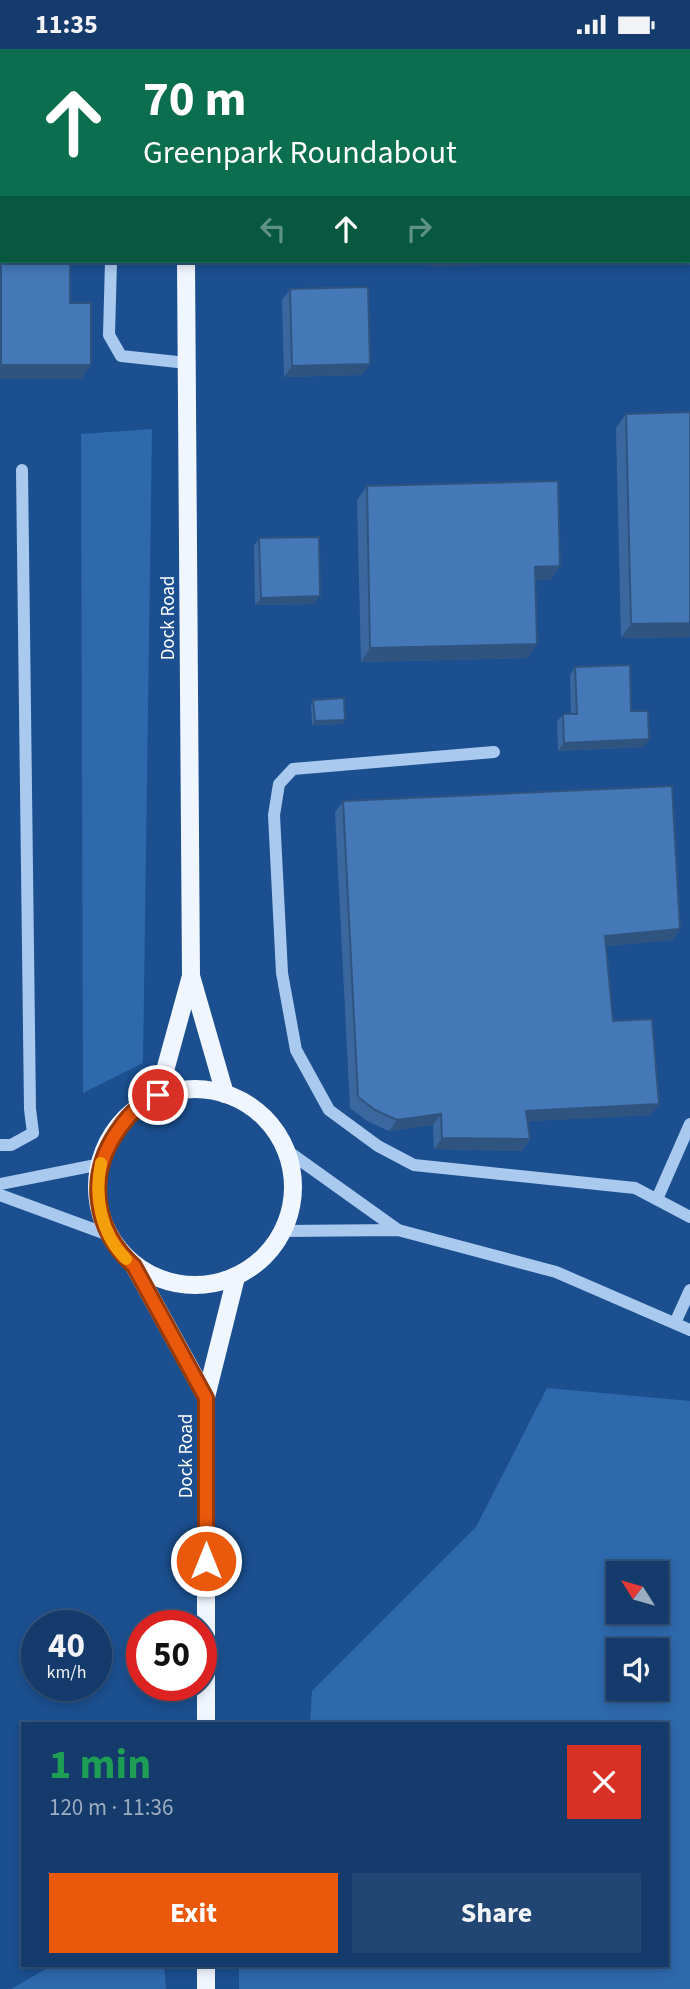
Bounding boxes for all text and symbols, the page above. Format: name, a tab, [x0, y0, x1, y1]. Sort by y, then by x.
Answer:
text: 11:35	[35, 6, 98, 43]
text: 70 m	[143, 65, 247, 135]
icon: ahead	[28, 77, 119, 168]
text: Greenpark Roundabout	[143, 130, 457, 176]
icon: left	[254, 210, 292, 248]
icon: ahead	[327, 210, 365, 248]
icon: right	[400, 210, 438, 248]
street label: Dock Road	[155, 576, 182, 660]
pin	[128, 1065, 188, 1125]
icon: arrive	[139, 1076, 177, 1114]
street label: Dock Road	[173, 1414, 200, 1498]
position arrow	[169, 1524, 243, 1598]
north arrow	[606, 1561, 668, 1624]
map controls	[606, 1561, 669, 1701]
speed limit sign: 50	[126, 1610, 217, 1701]
text: 40	[48, 1621, 85, 1671]
button: sound	[606, 1638, 669, 1701]
text: km/h	[47, 1660, 86, 1685]
text: 1 min	[49, 1735, 151, 1795]
button: close	[567, 1745, 641, 1819]
text: 120 m · 11:36	[49, 1791, 173, 1824]
button: Exit	[49, 1873, 338, 1953]
button: Share	[352, 1873, 641, 1953]

